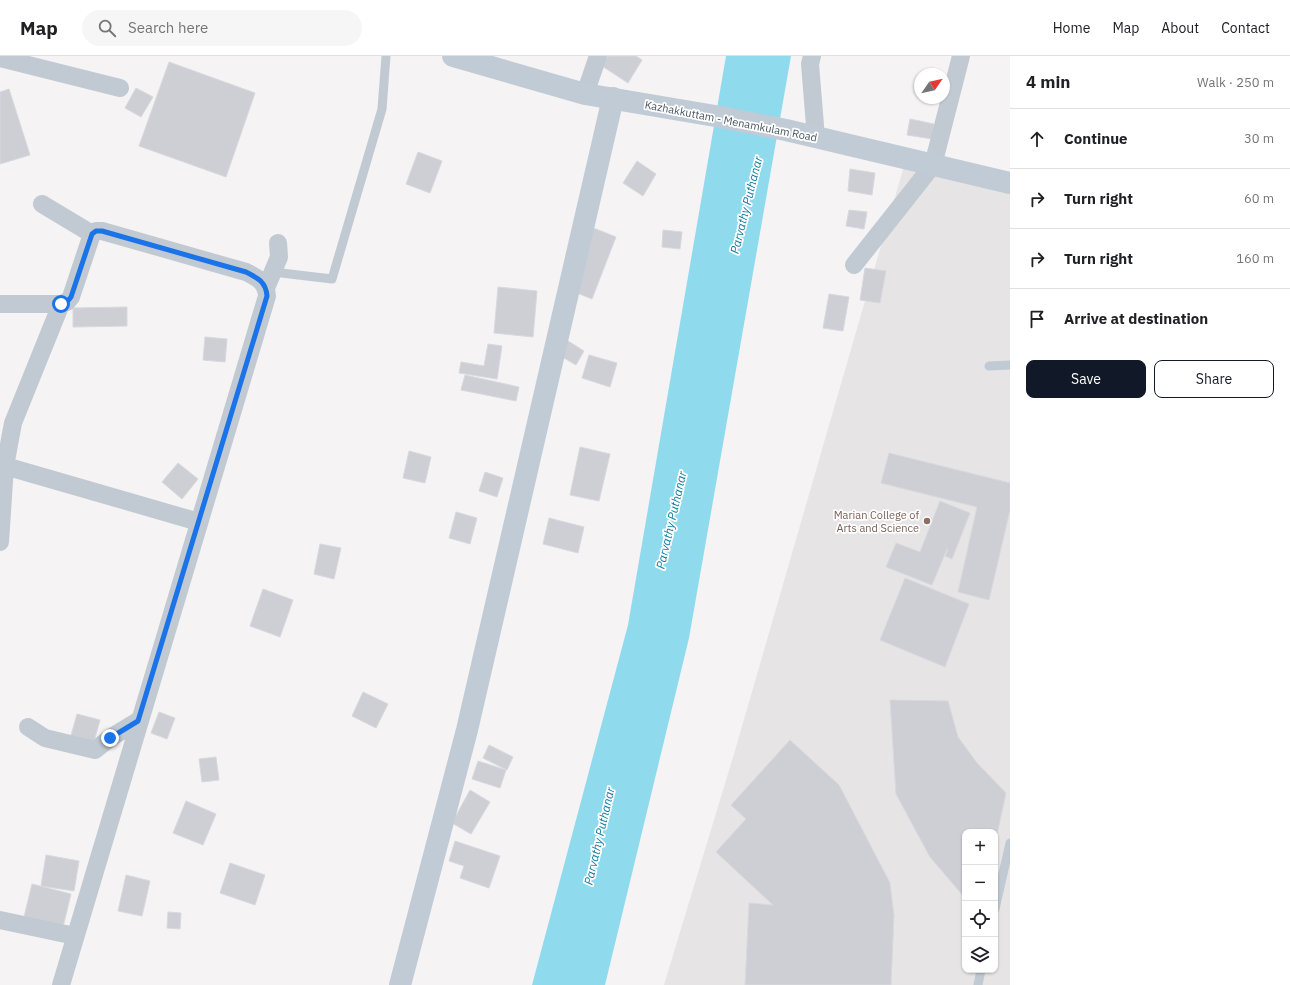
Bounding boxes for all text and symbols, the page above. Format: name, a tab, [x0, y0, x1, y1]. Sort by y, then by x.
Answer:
search box	[82, 10, 362, 46]
text: Map	[20, 16, 58, 40]
icon: search	[96, 17, 118, 39]
text: Search here	[128, 18, 208, 37]
text: Home	[1053, 19, 1090, 37]
text: Map	[1112, 19, 1139, 37]
text: About	[1161, 19, 1199, 37]
text: Contact	[1221, 19, 1270, 37]
north arrow	[914, 68, 950, 104]
text: 4 min	[1026, 71, 1070, 93]
text: Walk · 250 m	[1197, 74, 1274, 91]
street label: Kazhakkuttam - Menamkulam Road	[644, 97, 818, 145]
icon: ahead	[1026, 128, 1048, 150]
text: Continue	[1064, 129, 1128, 148]
text: 30 m	[1244, 130, 1274, 147]
water label: Parvathy Puthanar	[727, 154, 766, 255]
icon: right	[1026, 188, 1048, 210]
text: Turn right	[1064, 189, 1133, 208]
text: 60 m	[1244, 190, 1274, 207]
icon: right	[1026, 248, 1048, 270]
text: Turn right	[1064, 249, 1133, 268]
text: 160 m	[1236, 250, 1274, 267]
route start	[52, 295, 70, 313]
icon: arrive	[1026, 308, 1048, 330]
text: Arrive at destination	[1064, 309, 1208, 328]
button: Save	[1026, 360, 1146, 398]
button: Share	[1154, 360, 1274, 398]
water label: Parvathy Puthanar	[652, 469, 690, 570]
place label: Marian College of Arts and Science	[834, 508, 919, 535]
marker: Marian College of Arts and Science	[922, 516, 932, 526]
route end	[101, 729, 119, 747]
water label: Parvathy Puthanar	[580, 785, 618, 886]
map controls	[962, 829, 998, 973]
button: +	[962, 829, 998, 865]
button: −	[962, 865, 998, 901]
button: locate	[962, 901, 998, 937]
button: layers	[962, 937, 998, 973]

